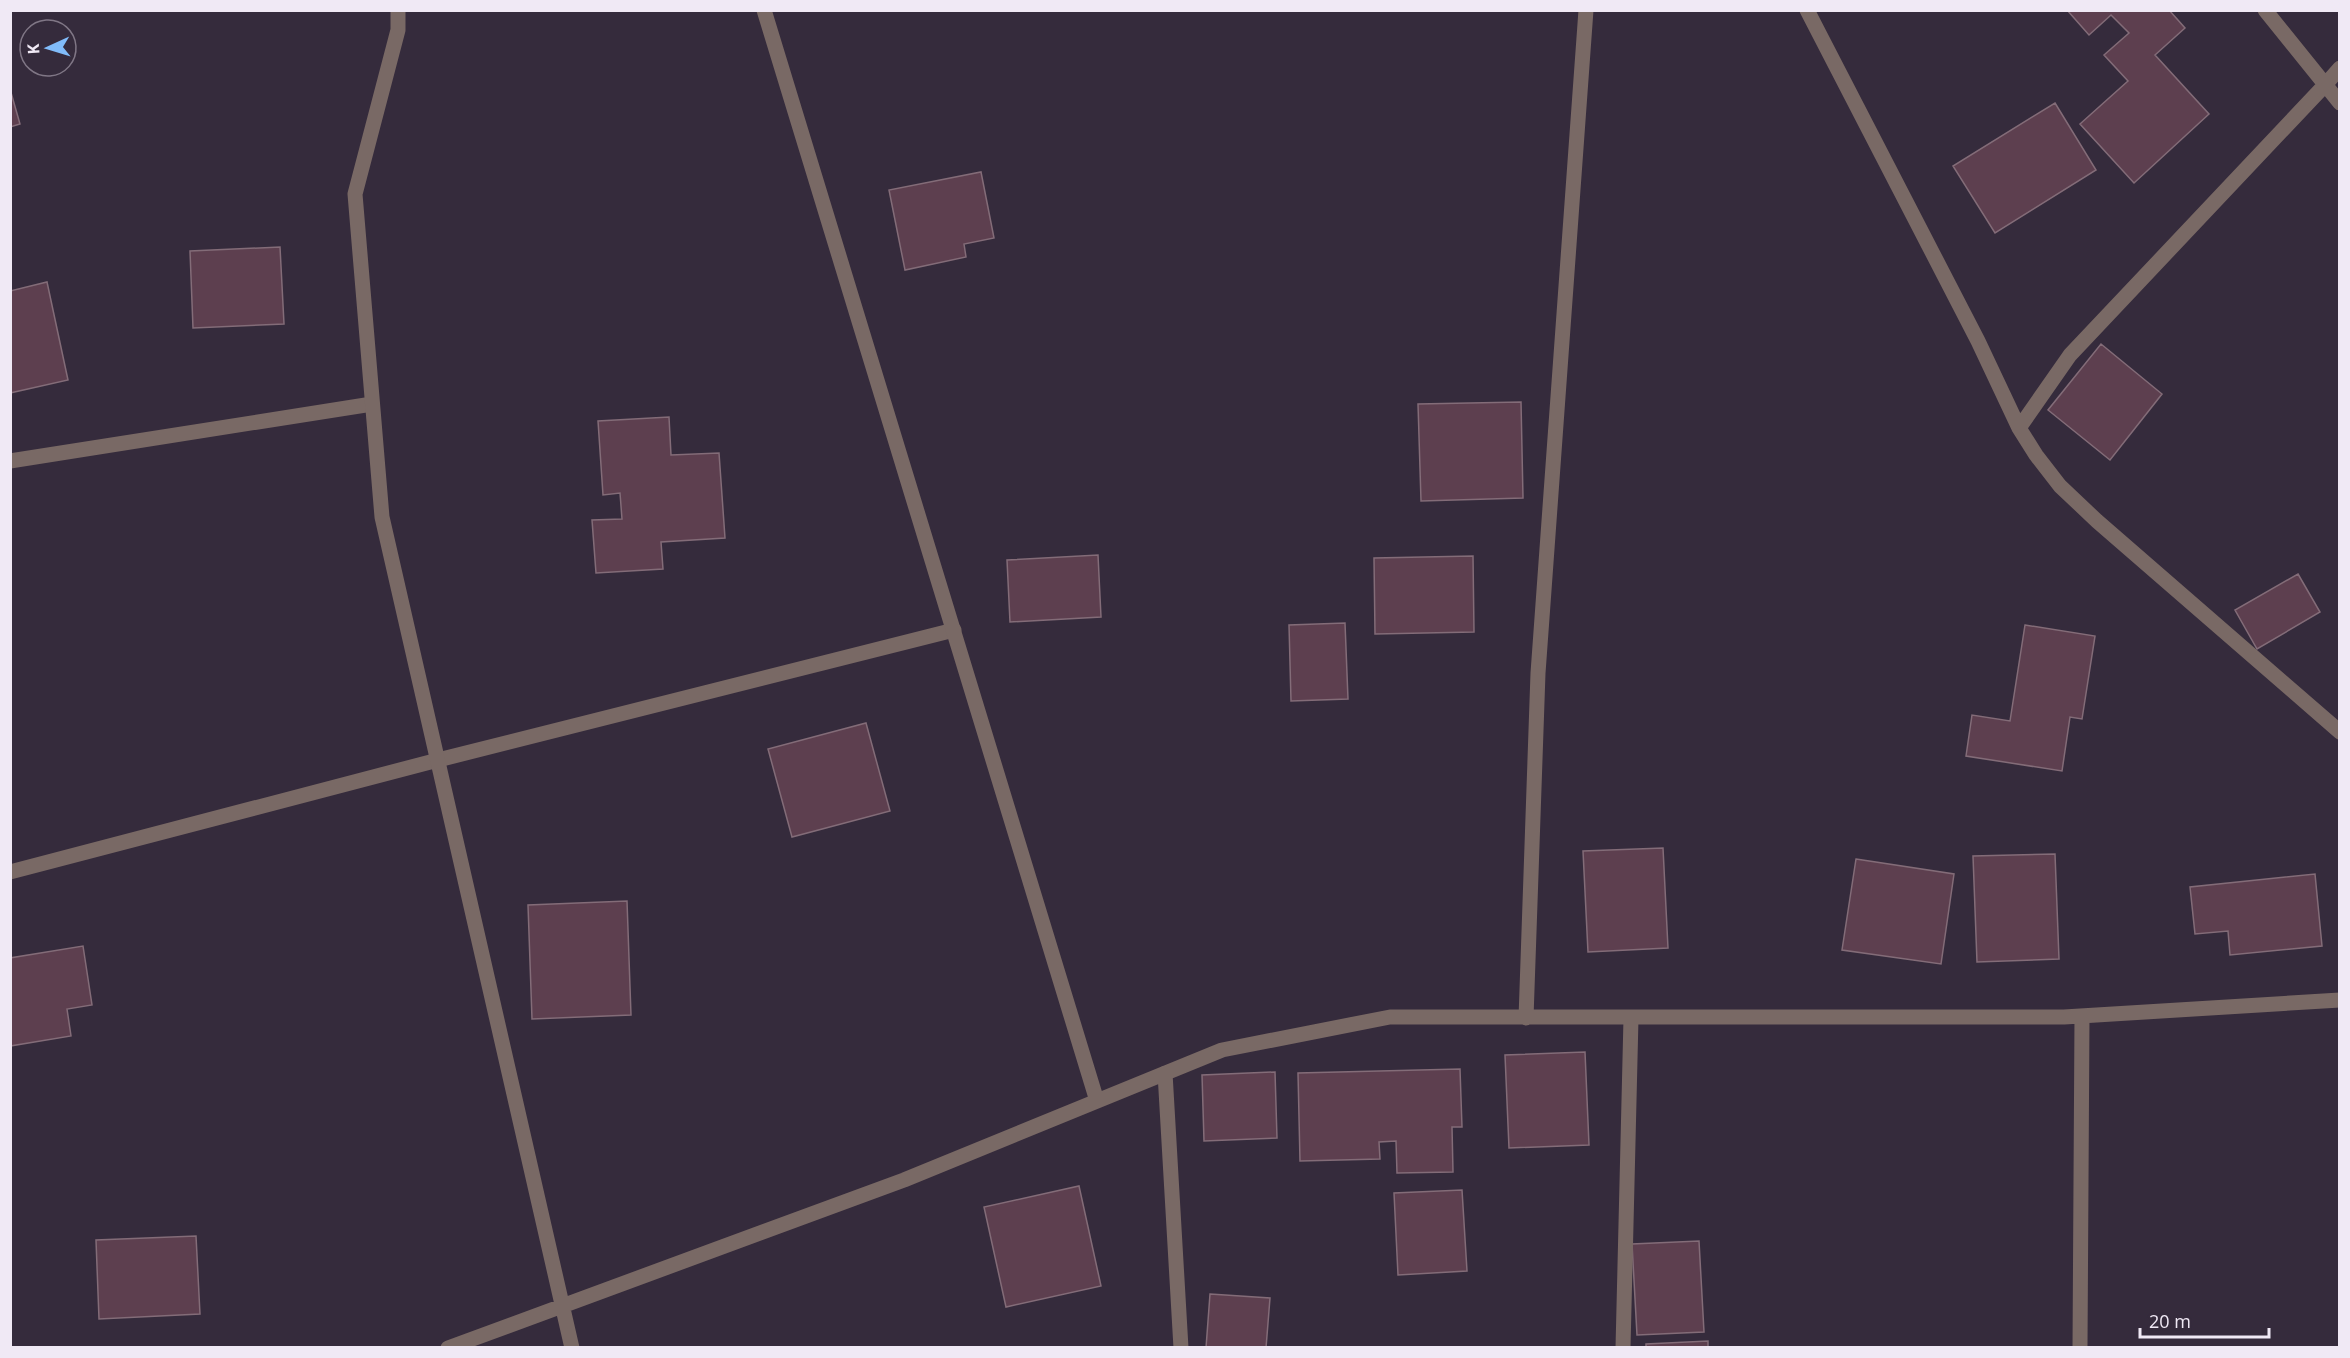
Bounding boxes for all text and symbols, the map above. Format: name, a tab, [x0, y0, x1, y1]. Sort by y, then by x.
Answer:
north arrow	[18, 18, 78, 78]
text: K	[22, 43, 44, 55]
scale bar	[2140, 1301, 2269, 1339]
text: 20 m	[2149, 1309, 2191, 1333]

